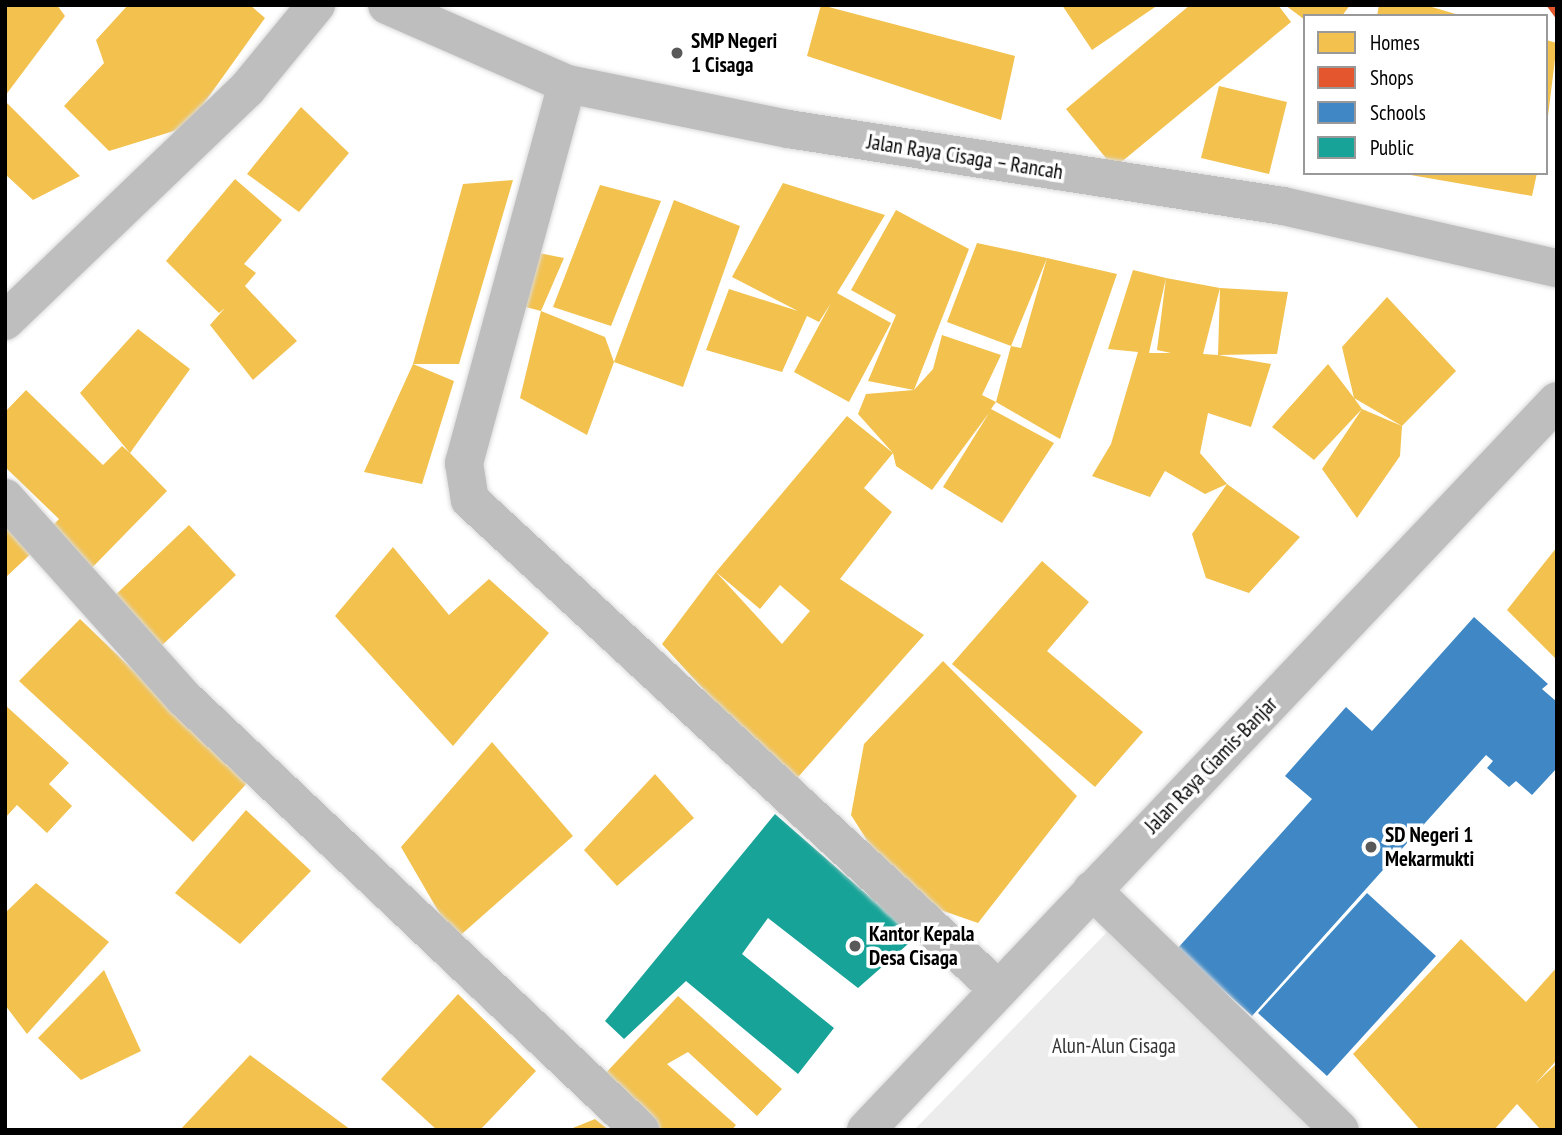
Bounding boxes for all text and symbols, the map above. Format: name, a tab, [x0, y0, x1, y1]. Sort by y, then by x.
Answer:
legend	[1303, 14, 1548, 175]
place label: SMP Negeri 1 Cisaga	[691, 28, 778, 78]
text: Homes	[1370, 29, 1420, 56]
marker: SMP Negeri 1 Cisaga	[669, 45, 685, 61]
text: Shops	[1370, 64, 1414, 91]
text: Schools	[1370, 99, 1426, 126]
street label: Jalan Raya Cisaga – Rancah	[864, 129, 1066, 185]
text: Public	[1370, 134, 1414, 161]
street label: Jalan Raya Ciamis-Banjar	[1139, 692, 1283, 838]
place label: SD Negeri 1 Mekarmukti	[1385, 822, 1474, 872]
marker: SD Negeri 1 Mekarmukti	[1363, 839, 1379, 855]
place label: Kantor Kepala Desa Cisaga	[869, 921, 975, 971]
marker: Kantor Kepala Desa Cisaga	[847, 938, 863, 954]
park label: Alun-Alun Cisaga	[1052, 1033, 1176, 1059]

